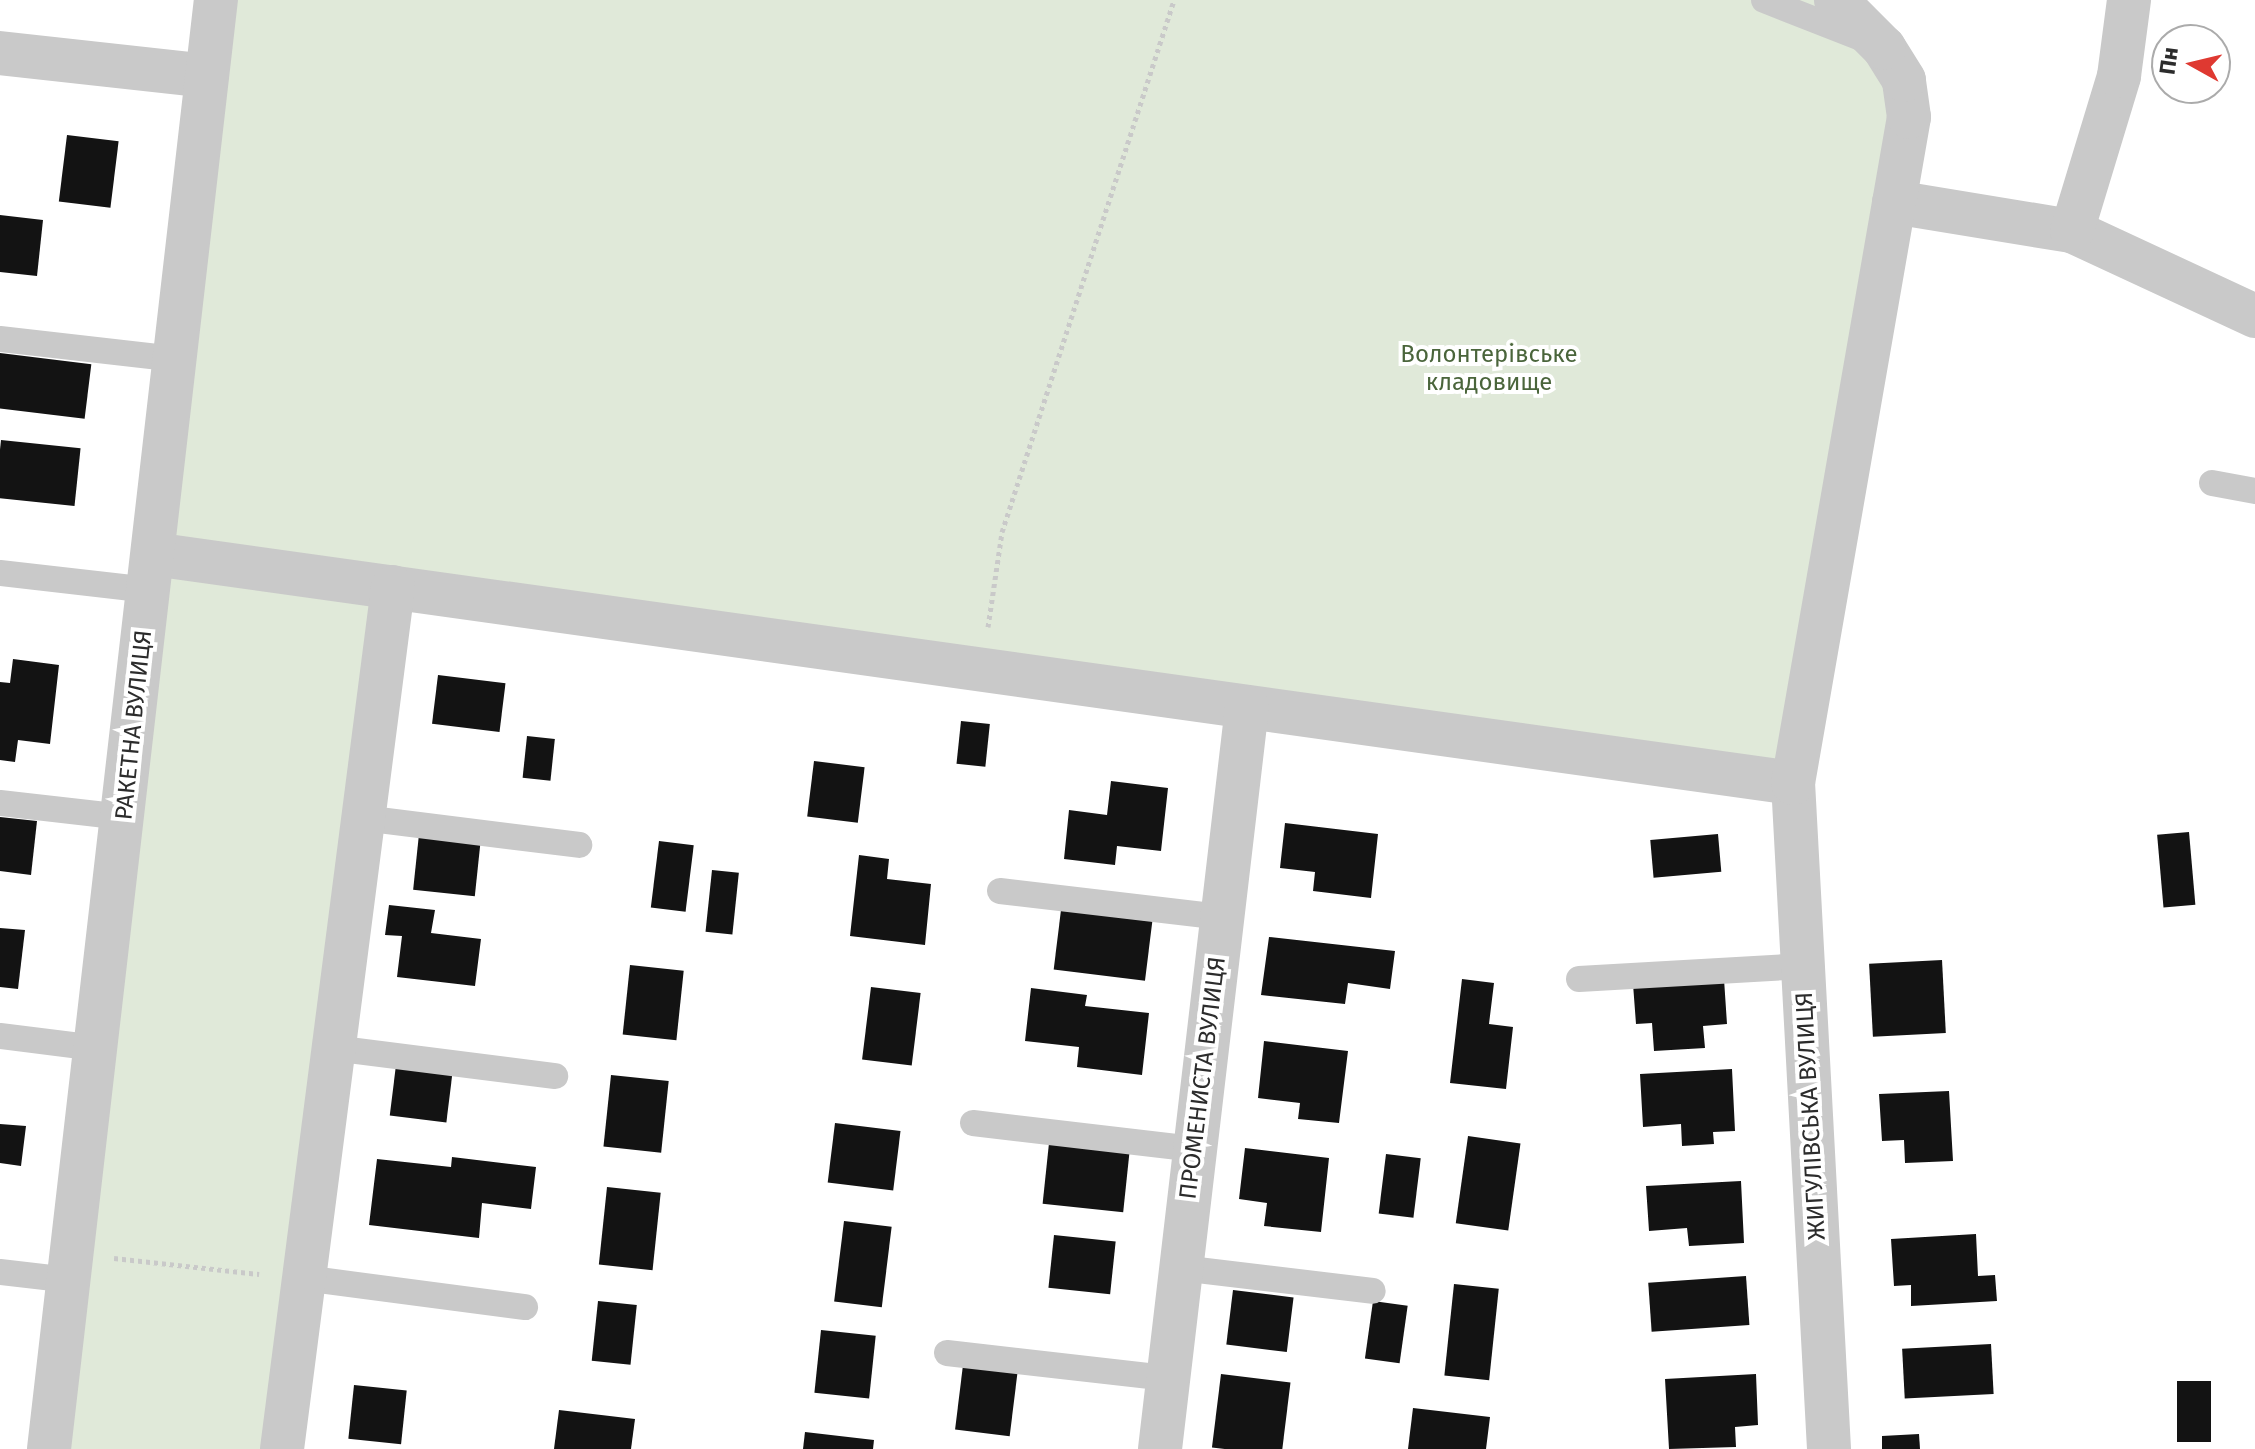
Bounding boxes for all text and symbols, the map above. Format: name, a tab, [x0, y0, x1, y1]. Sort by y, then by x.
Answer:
north arrow	[2151, 24, 2231, 104]
text: Пн	[2153, 45, 2184, 76]
park label: Волонтерівське кладовище	[1400, 341, 1578, 397]
street label: РАКЕТНА ВУЛИЦЯ	[110, 628, 158, 822]
street label: ПРОМЕНИСТА ВУЛИЦЯ	[1174, 955, 1232, 1201]
street label: ЖИГУЛІВСЬКА ВУЛИЦЯ	[1790, 991, 1832, 1241]

